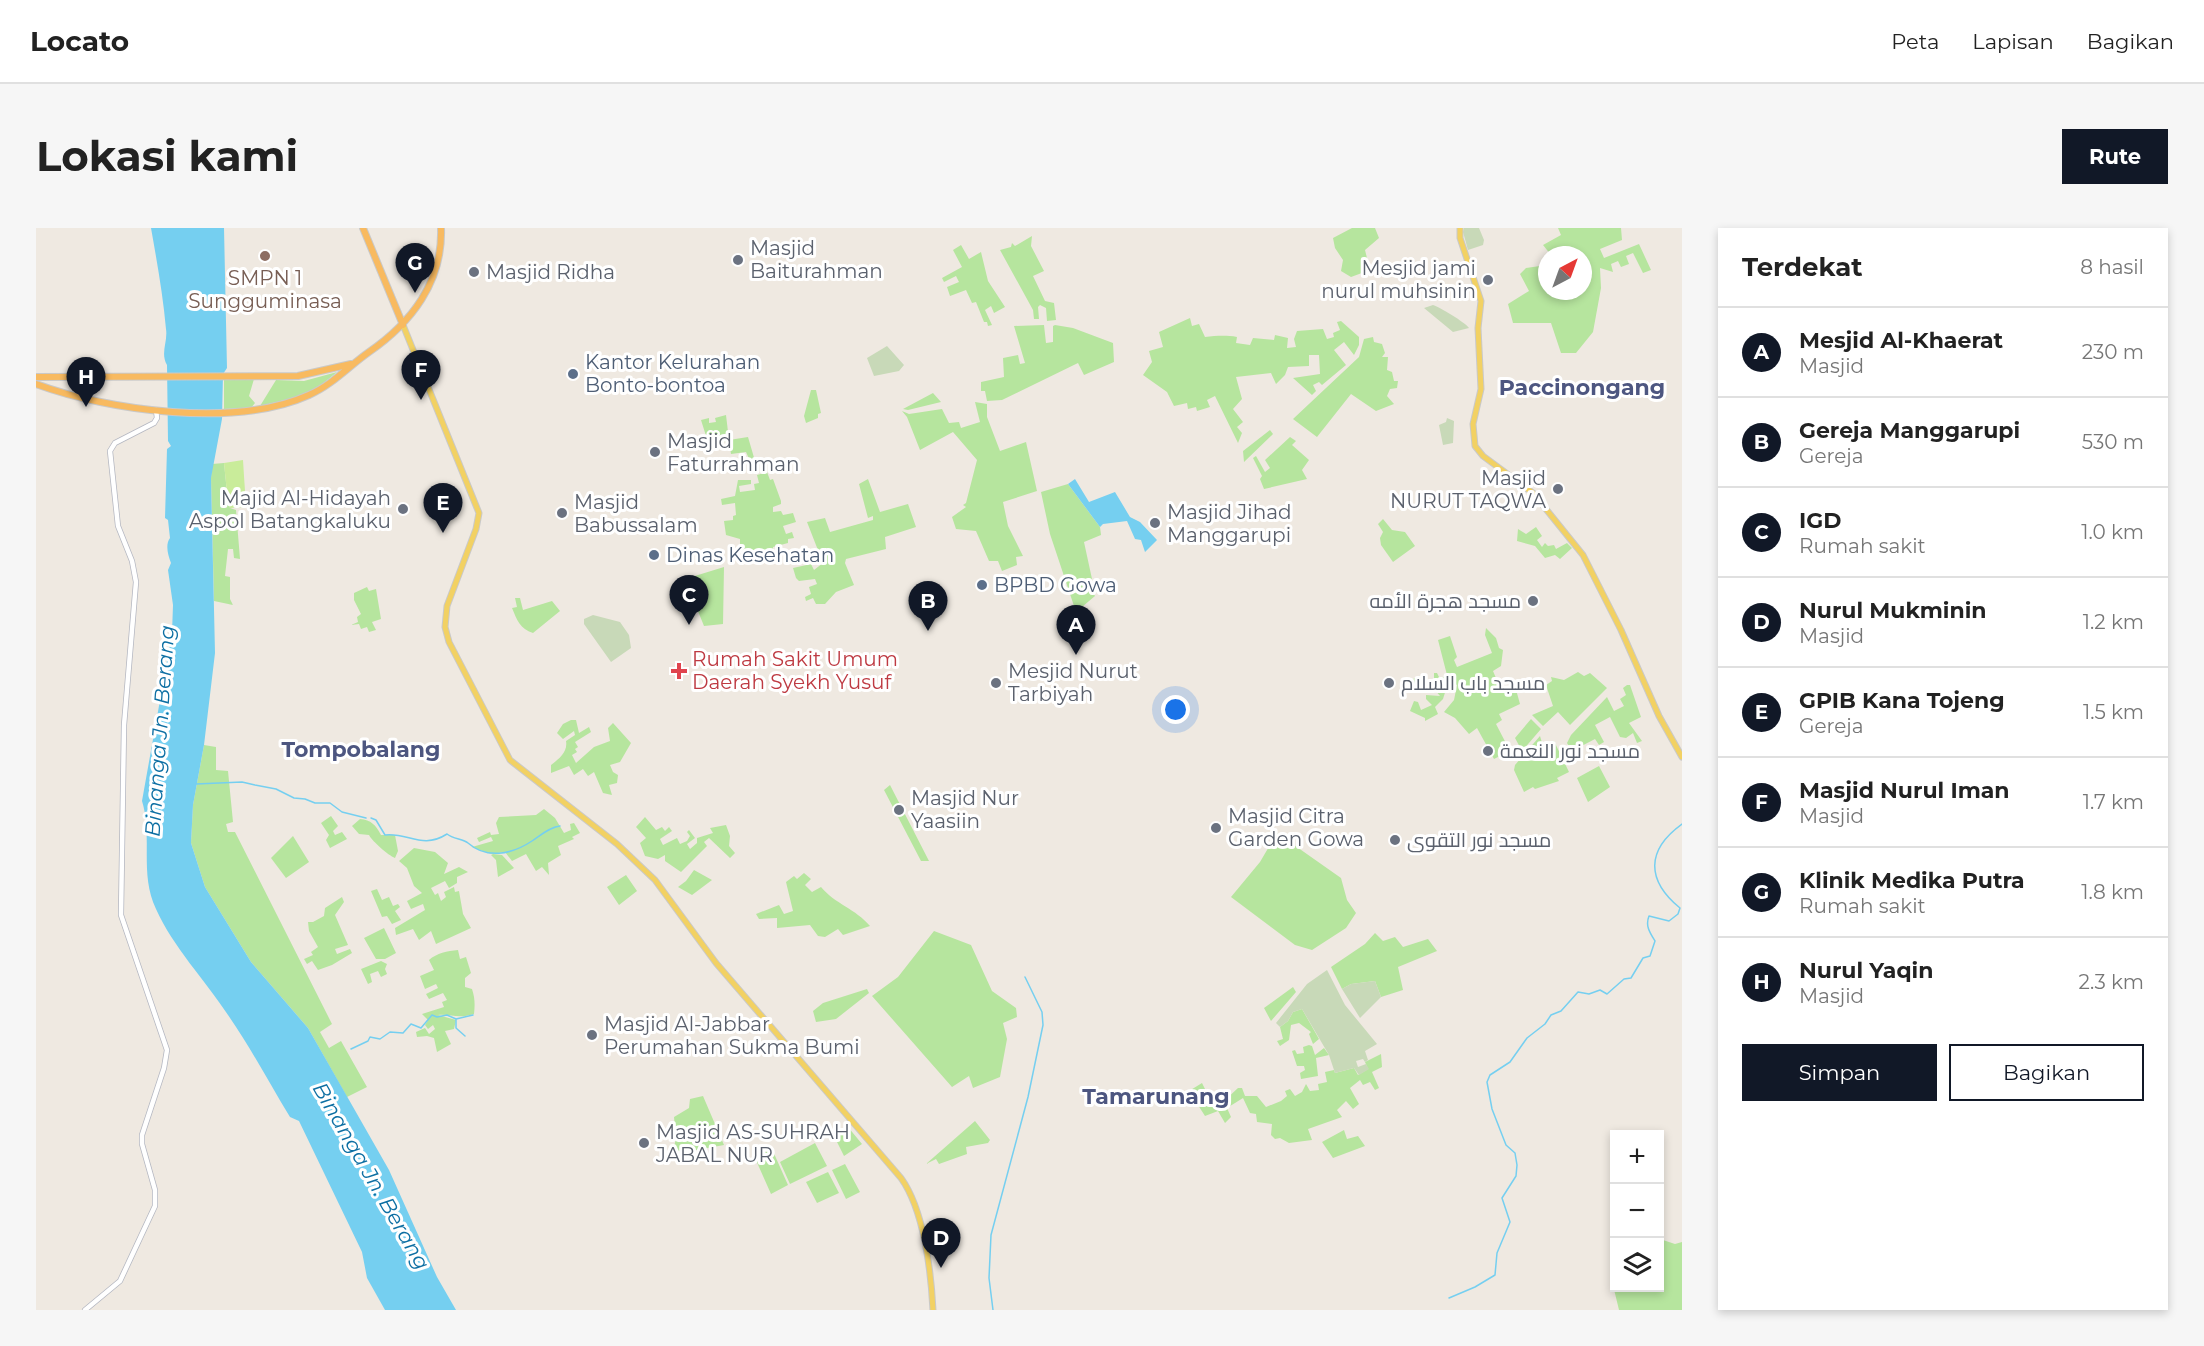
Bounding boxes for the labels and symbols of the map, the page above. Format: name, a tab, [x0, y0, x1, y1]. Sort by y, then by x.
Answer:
place label: Masjid Baiturahman	[750, 236, 883, 283]
pin: G	[396, 244, 434, 293]
north arrow	[1538, 246, 1592, 300]
marker: SMPN 1 Sungguminasa	[258, 249, 272, 263]
marker: Masjid Baiturahman	[731, 253, 745, 267]
place label: Mesjid jami nurul muhsinin	[1321, 256, 1476, 303]
place label: Masjid Ridha	[486, 260, 615, 284]
marker: Masjid Ridha	[467, 265, 481, 279]
place label: SMPN 1 Sungguminasa	[188, 266, 342, 313]
marker: Mesjid jami nurul muhsinin	[1481, 273, 1495, 287]
pin: F	[402, 350, 440, 400]
place label: Kantor Kelurahan Bonto-bontoa	[585, 350, 760, 397]
pin: H	[67, 358, 106, 407]
marker: Kantor Kelurahan Bonto-bontoa	[566, 367, 580, 381]
district label: Paccinongang	[1499, 374, 1665, 401]
place label: Masjid Faturrahman	[667, 429, 800, 476]
marker: Masjid Faturrahman	[648, 445, 662, 459]
place label: Masjid NURUT TAQWA	[1390, 466, 1547, 513]
marker: Masjid NURUT TAQWA	[1551, 482, 1565, 496]
pin: E	[424, 484, 462, 533]
place label: Majid Al-Hidayah Aspol Batangkaluku	[189, 486, 391, 533]
place label: Masjid Babussalam	[574, 490, 698, 537]
place label: Masjid Jihad Manggarupi	[1167, 500, 1292, 547]
marker: Majid Al-Hidayah Aspol Batangkaluku	[396, 502, 410, 516]
marker: Masjid Babussalam	[555, 506, 569, 520]
marker: Masjid Jihad Manggarupi	[1148, 516, 1162, 530]
place label: Dinas Kesehatan	[666, 543, 834, 567]
marker: Dinas Kesehatan	[647, 548, 661, 562]
place label: BPBD Gowa	[994, 573, 1117, 597]
pin: C	[670, 576, 708, 625]
marker: BPBD Gowa	[975, 578, 989, 592]
pin: B	[908, 582, 948, 631]
place label: مسجد هجرة الأمه	[1369, 589, 1521, 613]
marker: مسجد هجرة الأمه	[1526, 594, 1540, 608]
pin: A	[1056, 606, 1096, 655]
water label: Binanga Jn. Berang	[140, 624, 179, 838]
place label: Rumah Sakit Umum Daerah Syekh Yusuf	[692, 647, 898, 694]
place label: Mesjid Nurut Tarbiyah	[1008, 659, 1138, 706]
marker: Rumah Sakit Umum Daerah Syekh Yusuf	[670, 662, 688, 680]
place label: مسجد باب السلام	[1401, 671, 1545, 697]
marker: Mesjid Nurut Tarbiyah	[989, 676, 1003, 690]
marker: مسجد باب السلام	[1382, 676, 1396, 690]
your location	[1161, 695, 1190, 724]
district label: Tompobalang	[282, 736, 440, 763]
place label: مسجد نور النعمة	[1500, 739, 1640, 763]
marker: مسجد نور النعمة	[1481, 744, 1495, 758]
place label: Masjid Nur Yaasiin	[911, 786, 1019, 833]
marker: Masjid Nur Yaasiin	[892, 803, 906, 817]
place label: Masjid Citra Garden Gowa	[1228, 804, 1364, 851]
marker: Masjid Citra Garden Gowa	[1209, 821, 1223, 835]
place label: مسجد نور التقوى	[1407, 828, 1551, 853]
marker: مسجد نور التقوى	[1388, 833, 1402, 847]
place label: Masjid Al-Jabbar Perumahan Sukma Bumi	[604, 1012, 860, 1059]
marker: Masjid Al-Jabbar Perumahan Sukma Bumi	[585, 1028, 599, 1042]
water label: Binanga Jn. Berang	[308, 1078, 435, 1274]
district label: Tamarunang	[1082, 1083, 1230, 1110]
place label: Masjid AS-SUHRAH JABAL NUR	[655, 1120, 850, 1167]
marker: Masjid AS-SUHRAH JABAL NUR	[637, 1136, 651, 1150]
pin: D	[922, 1218, 960, 1268]

